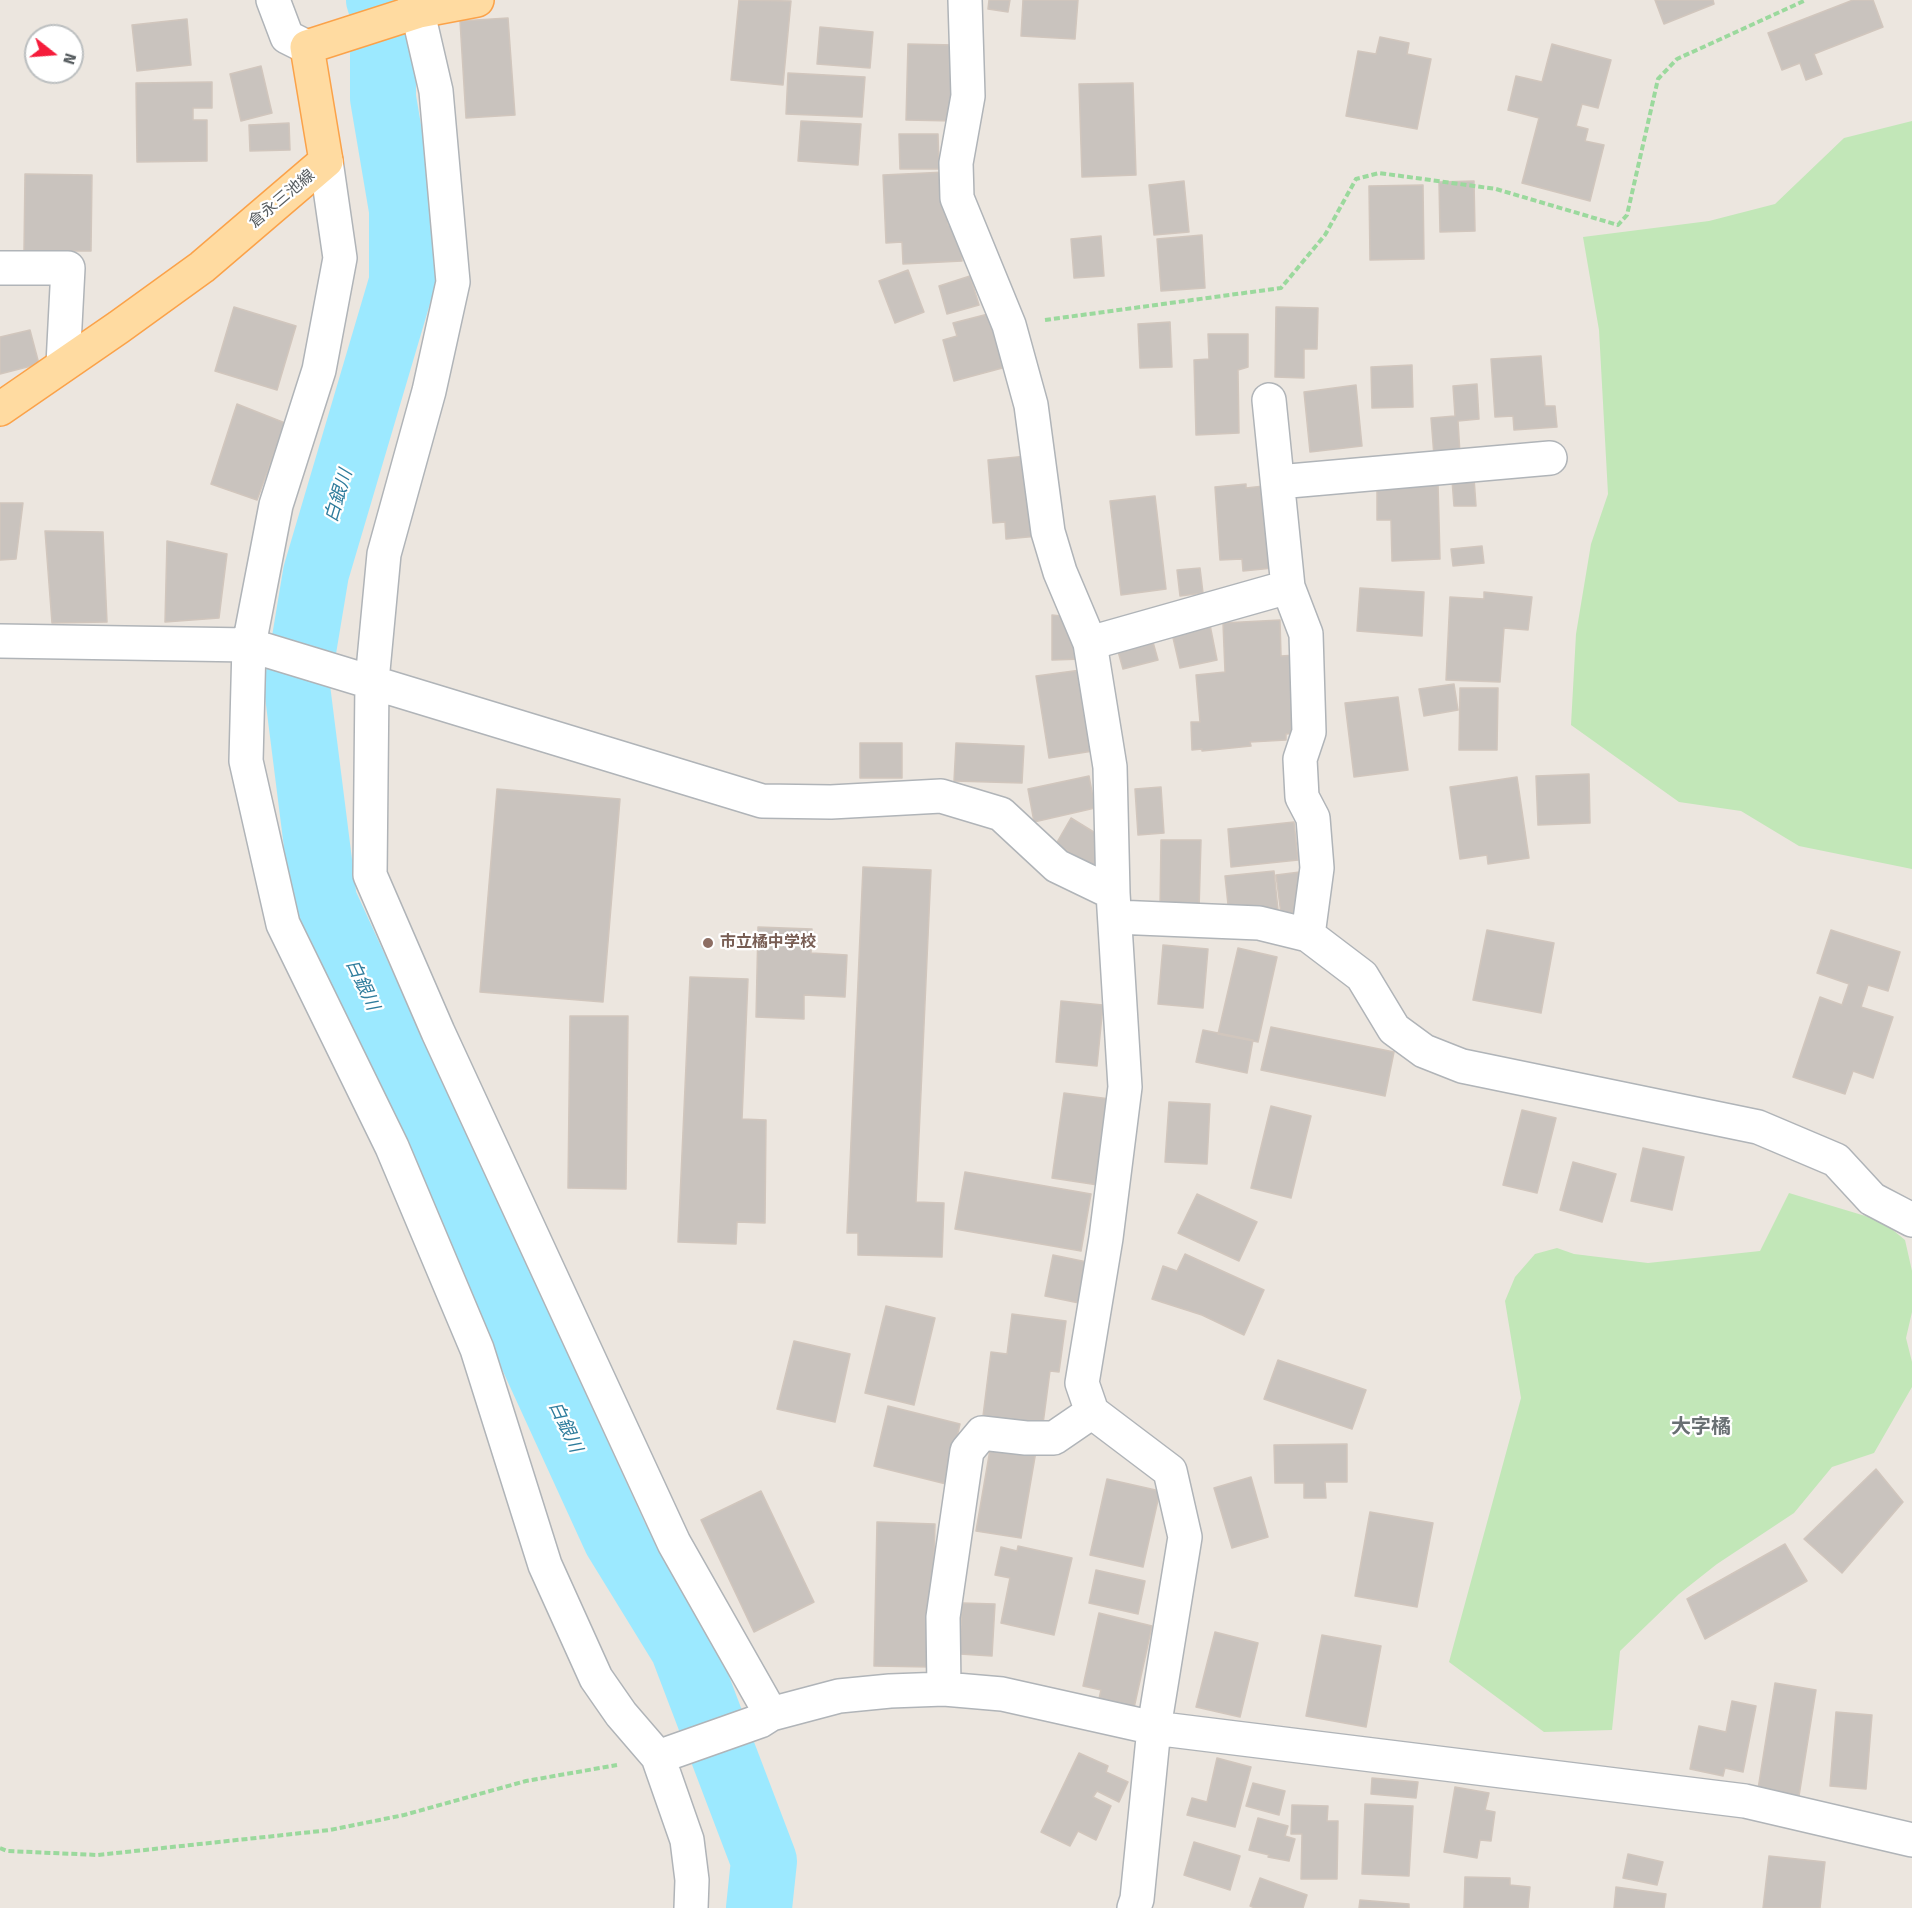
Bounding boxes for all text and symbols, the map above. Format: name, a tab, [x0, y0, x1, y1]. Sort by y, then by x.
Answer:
north arrow	[24, 24, 84, 84]
text: N	[59, 51, 80, 67]
street label: 倉永三池線	[245, 166, 319, 232]
water label: 白銀川	[321, 467, 357, 525]
place label: 市立橘中学校	[720, 933, 816, 953]
marker: 市立橘中学校	[701, 936, 715, 950]
water label: 白銀川	[341, 956, 383, 1014]
water label: 白銀川	[544, 1398, 586, 1456]
district label: 大字橘	[1671, 1415, 1731, 1439]

